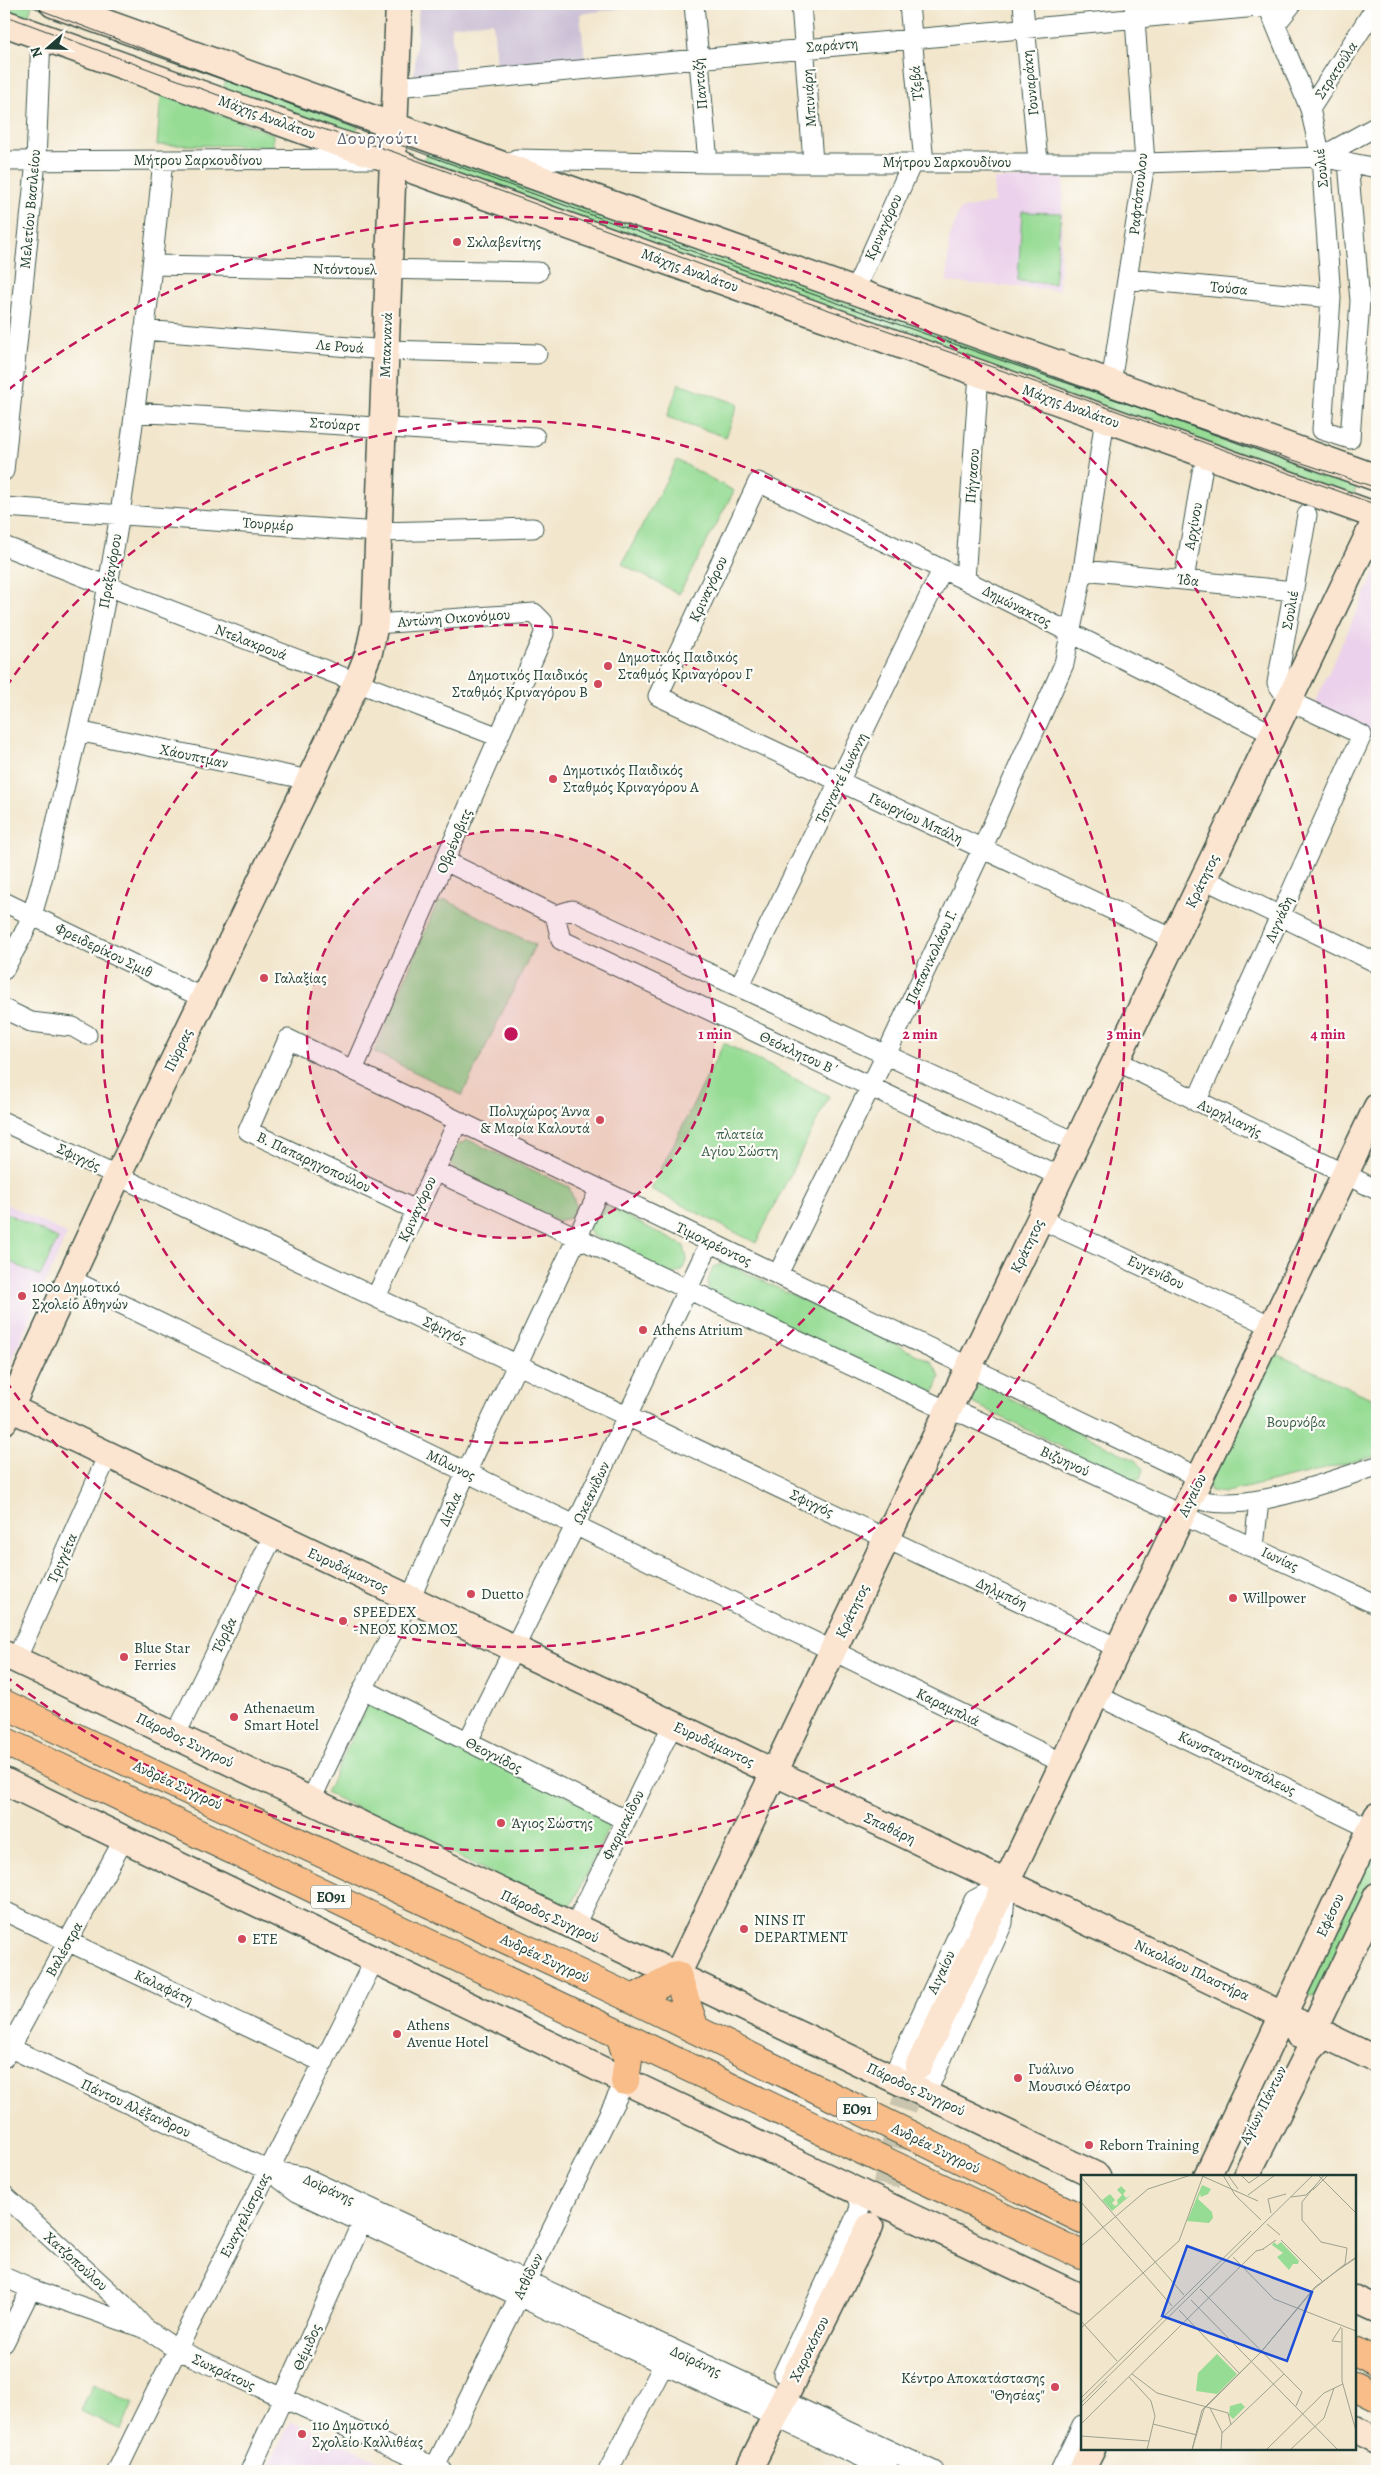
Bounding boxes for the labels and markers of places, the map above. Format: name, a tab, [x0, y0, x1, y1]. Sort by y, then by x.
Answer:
place label: Σκλαβενίτης	[467, 232, 541, 252]
marker: Σκλαβενίτης	[451, 236, 463, 248]
place label: Δημοτικός Παιδικός Σταθμός Κριναγόρου Γ	[618, 647, 753, 684]
marker: Δημοτικός Παιδικός Σταθμός Κριναγόρου Γ	[602, 660, 614, 672]
place label: Δημοτικός Παιδικός Σταθμός Κριναγόρου Β	[452, 665, 588, 702]
marker: Δημοτικός Παιδικός Σταθμός Κριναγόρου Β	[592, 678, 604, 690]
place label: Δημοτικός Παιδικός Σταθμός Κριναγόρου Α	[563, 760, 699, 797]
marker: Δημοτικός Παιδικός Σταθμός Κριναγόρου Α	[547, 773, 559, 785]
place label: Γαλαξίας	[274, 968, 327, 988]
marker: Γαλαξίας	[258, 972, 270, 984]
centre of rings	[502, 1025, 520, 1043]
place label: Πολυχώρος Άννα & Μαρία Καλουτά	[480, 1101, 590, 1138]
marker: Πολυχώρος Άννα & Μαρία Καλουτά	[594, 1114, 606, 1126]
place label: 100ο Δημοτικό Σχολείο Αθηνών	[32, 1277, 128, 1314]
marker: 100ο Δημοτικό Σχολείο Αθηνών	[16, 1290, 28, 1302]
place label: Athens Atrium	[652, 1320, 743, 1340]
marker: Athens Atrium	[637, 1324, 649, 1336]
place label: Duetto	[481, 1584, 524, 1604]
marker: Duetto	[465, 1588, 477, 1600]
place label: Willpower	[1242, 1588, 1306, 1608]
marker: Willpower	[1227, 1592, 1239, 1604]
place label: SPEEDEX -ΝΕΟΣ ΚΟΣΜΟΣ	[353, 1602, 458, 1639]
marker: SPEEDEX -ΝΕΟΣ ΚΟΣΜΟΣ	[337, 1615, 349, 1627]
place label: Blue Star Ferries	[134, 1638, 190, 1675]
marker: Blue Star Ferries	[118, 1651, 130, 1663]
place label: Athenaeum Smart Hotel	[243, 1698, 319, 1735]
marker: Athenaeum Smart Hotel	[228, 1711, 240, 1723]
place label: Άγιος Σώστης	[511, 1813, 593, 1833]
marker: Άγιος Σώστης	[495, 1817, 507, 1829]
place label: NINS IT DEPARTMENT	[754, 1910, 848, 1947]
marker: NINS IT DEPARTMENT	[738, 1923, 750, 1935]
place label: ETE	[252, 1929, 278, 1949]
marker: ETE	[236, 1933, 248, 1945]
place label: Athens Avenue Hotel	[406, 2015, 489, 2052]
marker: Athens Avenue Hotel	[391, 2028, 403, 2040]
place label: Γυάλινο Μουσικό Θέατρο	[1028, 2059, 1131, 2096]
marker: Γυάλινο Μουσικό Θέατρο	[1012, 2072, 1024, 2084]
place label: Reborn Training	[1099, 2135, 1200, 2155]
marker: Reborn Training	[1083, 2139, 1095, 2151]
place label: Κέντρο Αποκατάστασης "Θησέας"	[901, 2368, 1045, 2405]
marker: Κέντρο Αποκατάστασης "Θησέας"	[1049, 2381, 1061, 2393]
place label: 11ο Δημοτικό Σχολείο Καλλιθέας	[312, 2415, 423, 2452]
marker: 11ο Δημοτικό Σχολείο Καλλιθέας	[296, 2428, 308, 2440]

